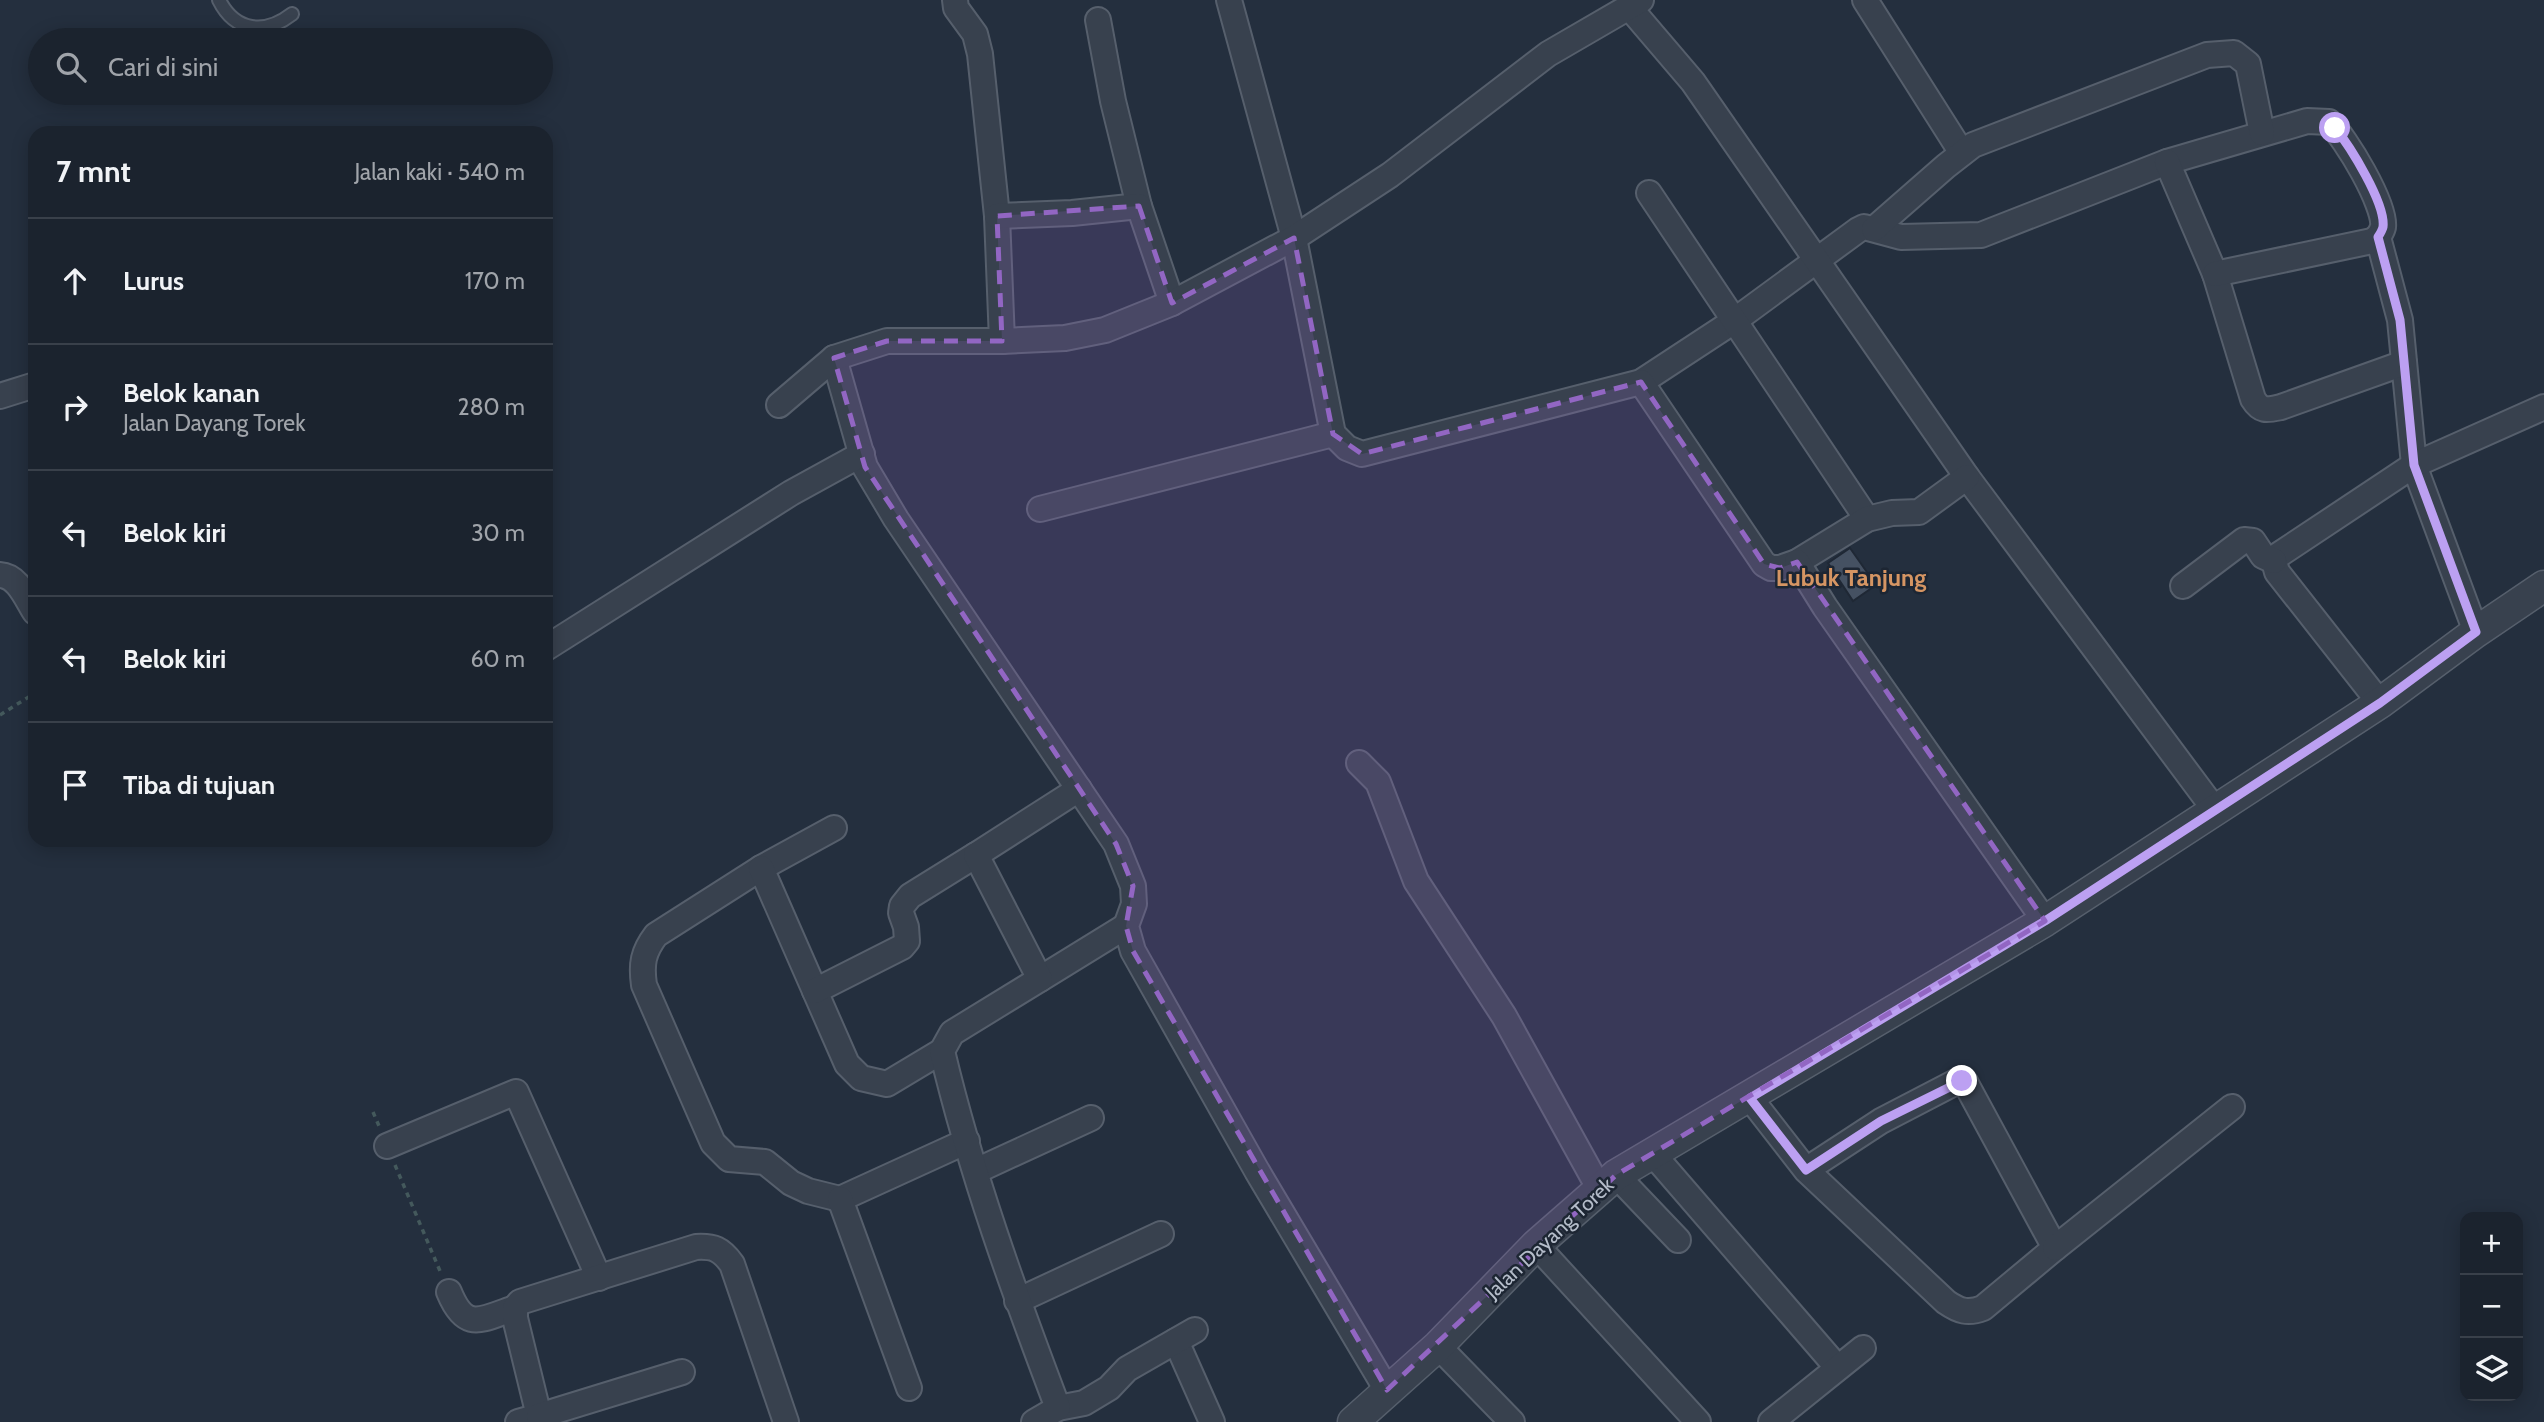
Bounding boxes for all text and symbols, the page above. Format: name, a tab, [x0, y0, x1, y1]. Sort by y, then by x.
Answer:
search box	[28, 28, 553, 105]
icon: search	[52, 48, 90, 86]
text: Cari di sini	[108, 51, 218, 83]
route start	[2319, 112, 2350, 143]
text: 7 mnt	[56, 153, 131, 190]
text: Jalan kaki · 540 m	[354, 158, 525, 186]
icon: ahead	[56, 262, 94, 300]
text: Lurus	[123, 265, 184, 297]
text: 170 m	[465, 267, 525, 295]
text: Belok kanan	[123, 377, 260, 409]
icon: right	[56, 388, 94, 426]
text: 280 m	[458, 393, 525, 421]
text: Jalan Dayang Torek	[123, 409, 305, 437]
icon: left	[56, 514, 94, 552]
text: Belok kiri	[123, 517, 226, 549]
text: 30 m	[471, 519, 525, 547]
district label: Lubuk Tanjung	[1776, 563, 1926, 592]
icon: left	[56, 640, 94, 678]
text: Belok kiri	[123, 643, 226, 675]
text: 60 m	[471, 645, 525, 673]
icon: arrive	[56, 766, 94, 804]
text: Tiba di tujuan	[123, 769, 275, 801]
route end	[1946, 1065, 1977, 1096]
street label: Jalan Dayang Torek	[1479, 1172, 1619, 1305]
map controls	[2460, 1212, 2523, 1401]
button: +	[2460, 1212, 2523, 1275]
button: −	[2460, 1275, 2523, 1338]
button: layers	[2460, 1338, 2523, 1401]

